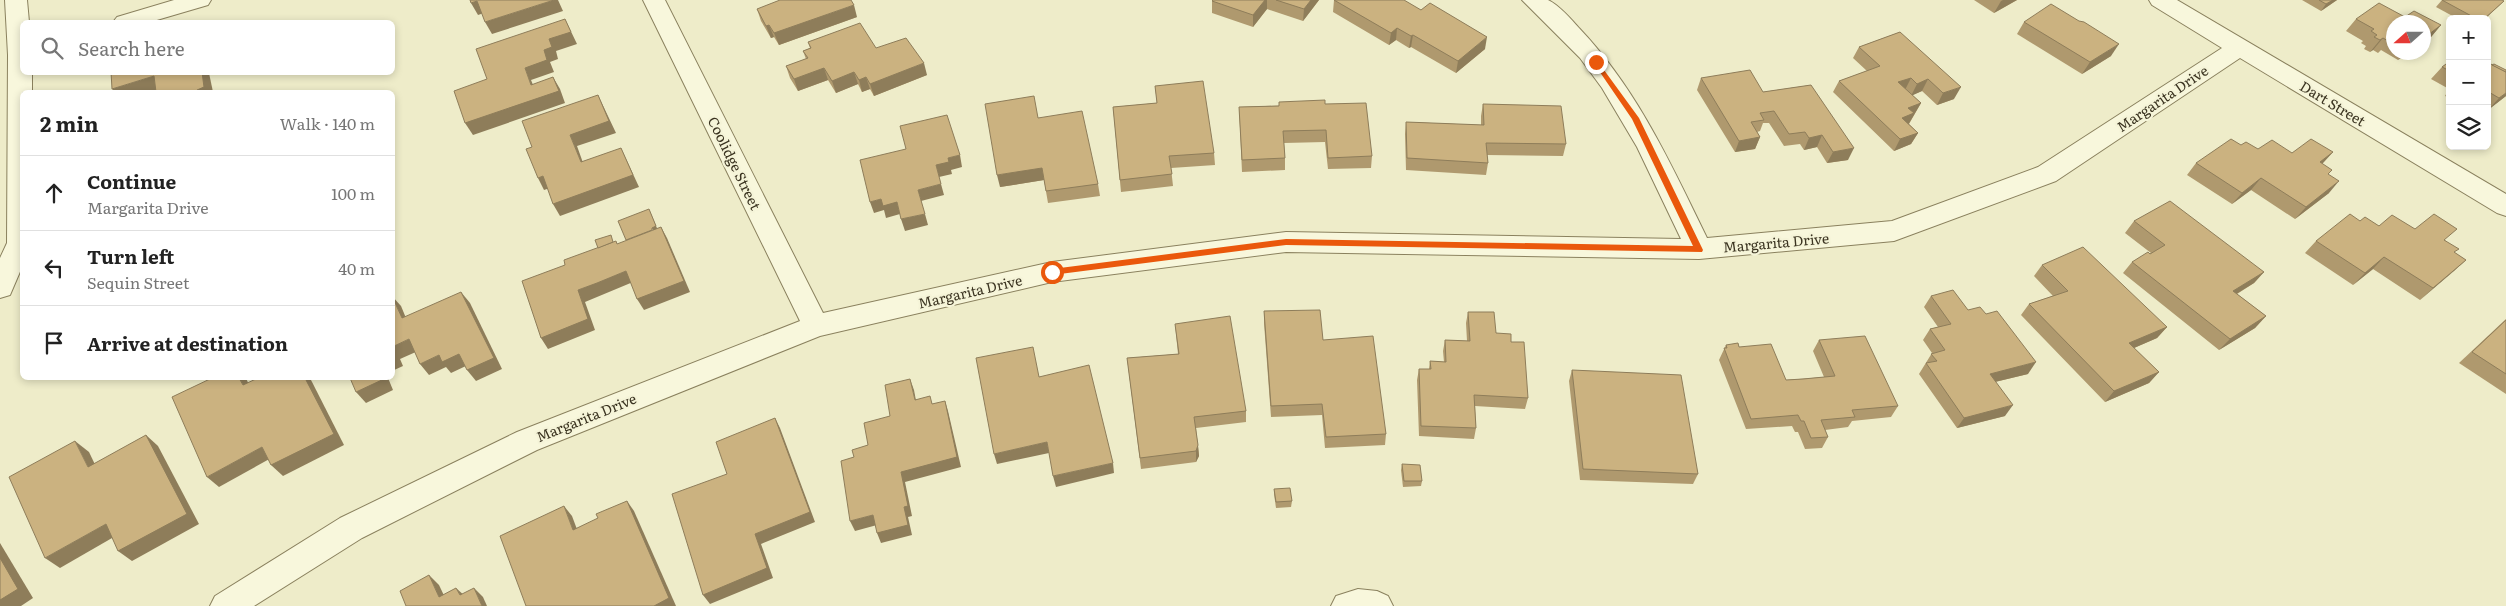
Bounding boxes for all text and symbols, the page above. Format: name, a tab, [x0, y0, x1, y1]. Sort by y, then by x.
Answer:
north arrow	[2386, 15, 2431, 60]
map controls	[2446, 15, 2491, 150]
button: +	[2446, 15, 2491, 60]
search box	[20, 20, 395, 75]
icon: search	[38, 34, 66, 62]
text: Search here	[78, 34, 185, 62]
route end	[1585, 51, 1608, 74]
street label: Margarita Drive	[2112, 60, 2212, 136]
button: −	[2446, 60, 2491, 105]
street label: Dart Street	[2296, 76, 2370, 131]
button: layers	[2446, 105, 2491, 150]
text: 2 min	[40, 107, 99, 138]
text: Walk · 140 m	[280, 111, 375, 135]
street label: Coolidge Street	[704, 113, 766, 213]
text: Continue	[87, 167, 176, 195]
icon: ahead	[40, 179, 68, 207]
text: 100 m	[331, 181, 375, 205]
text: Margarita Drive	[87, 195, 209, 219]
street label: Margarita Drive	[1722, 227, 1830, 257]
text: Turn left	[87, 242, 174, 270]
icon: left	[40, 254, 68, 282]
text: 40 m	[338, 256, 375, 280]
route start	[1041, 261, 1064, 284]
street label: Margarita Drive	[916, 269, 1024, 313]
text: Sequin Street	[87, 270, 189, 294]
icon: arrive	[40, 329, 68, 357]
text: Arrive at destination	[87, 329, 288, 357]
street label: Margarita Drive	[533, 388, 639, 446]

